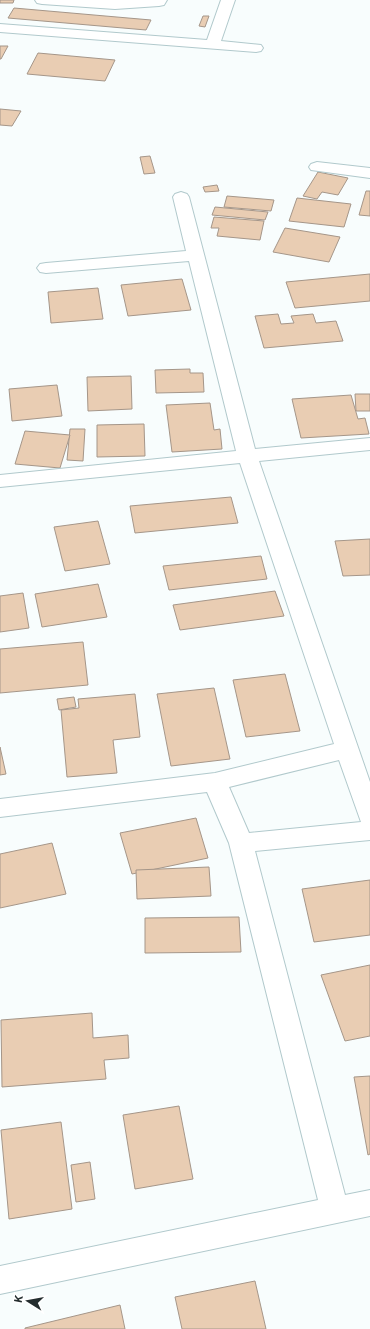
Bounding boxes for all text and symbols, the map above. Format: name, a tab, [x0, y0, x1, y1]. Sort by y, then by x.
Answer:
north arrow	[8, 1281, 48, 1321]
text: K	[10, 1293, 26, 1304]

